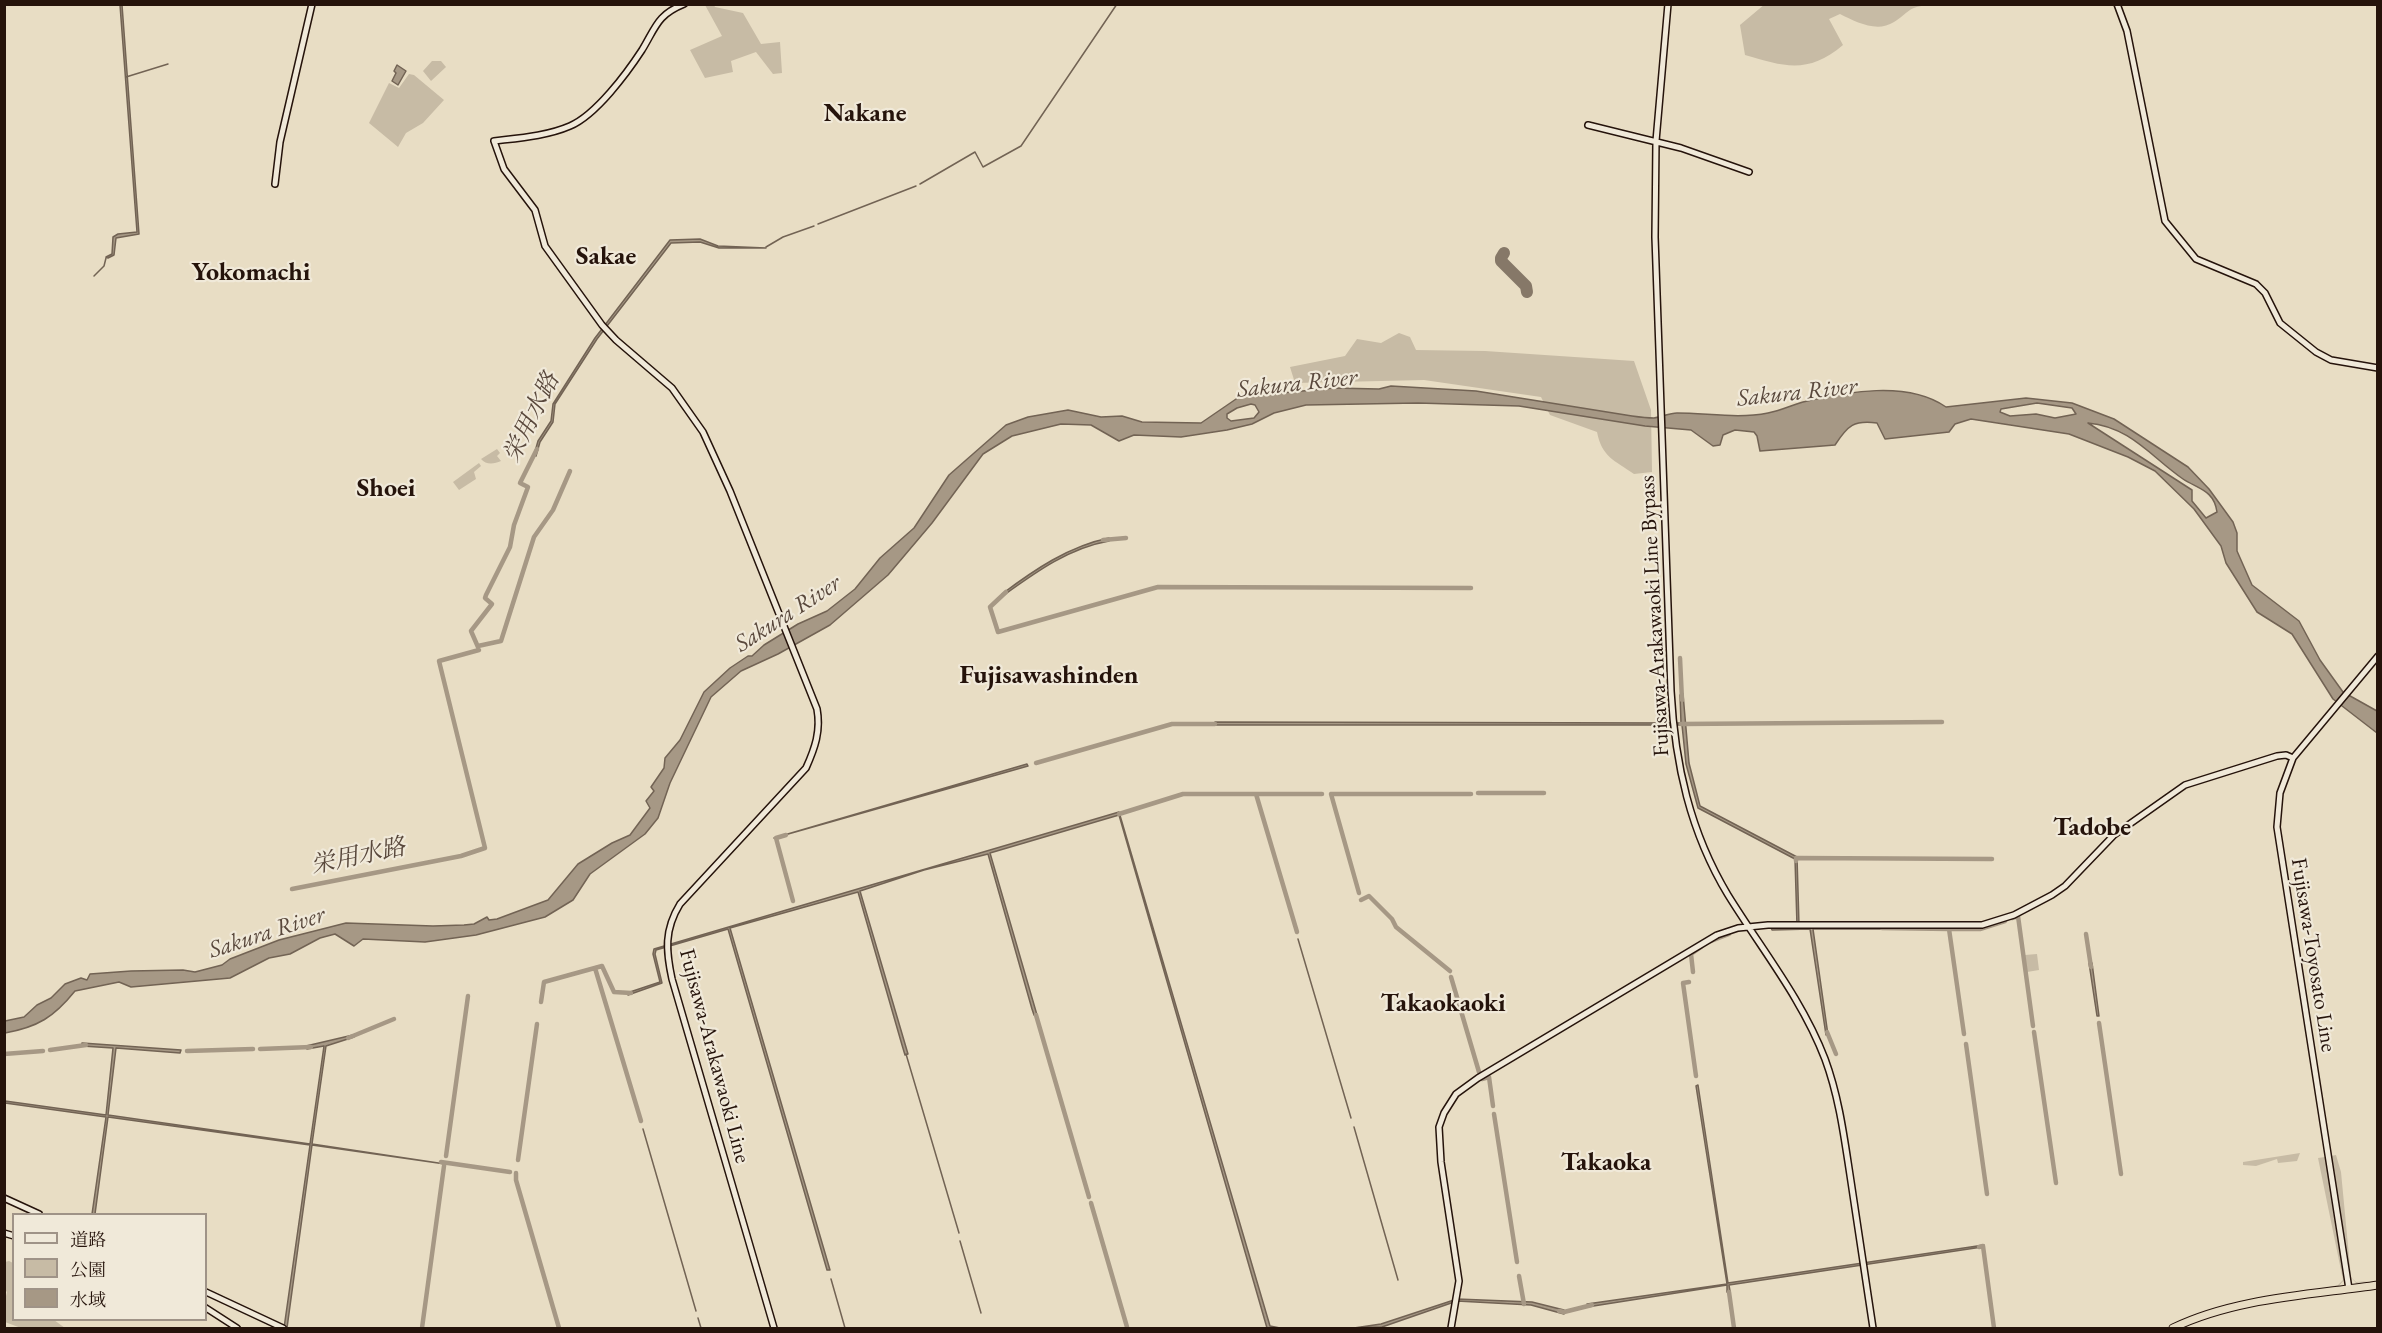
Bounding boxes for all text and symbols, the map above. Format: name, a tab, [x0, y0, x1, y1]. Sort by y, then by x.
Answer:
district label: Nakane	[823, 98, 907, 130]
district label: Sakae	[576, 241, 636, 273]
district label: Yokomachi	[192, 257, 310, 289]
water label: Sakura River	[1235, 363, 1359, 405]
water label: 栄用水路	[498, 369, 566, 467]
water label: Sakura River	[1735, 372, 1859, 414]
district label: Shoei	[357, 473, 415, 505]
street label: Fujisawa-Arakawaoki Line Bypass	[1634, 475, 1676, 757]
water label: Sakura River	[730, 569, 846, 659]
district label: Fujisawashinden	[960, 660, 1138, 692]
district label: Tadobe	[2053, 812, 2131, 844]
water label: 栄用水路	[308, 833, 408, 881]
street label: Fujisawa-Toyosato Line	[2285, 856, 2341, 1054]
water label: Sakura River	[205, 901, 329, 965]
street label: Fujisawa-Arakawaoki Line	[673, 946, 755, 1166]
district label: Takaokaoki	[1380, 988, 1506, 1020]
district label: Takaoka	[1561, 1147, 1651, 1179]
legend	[12, 1213, 207, 1321]
text: 道路	[70, 1228, 106, 1251]
text: 公園	[70, 1258, 106, 1281]
text: 水域	[70, 1288, 106, 1311]

